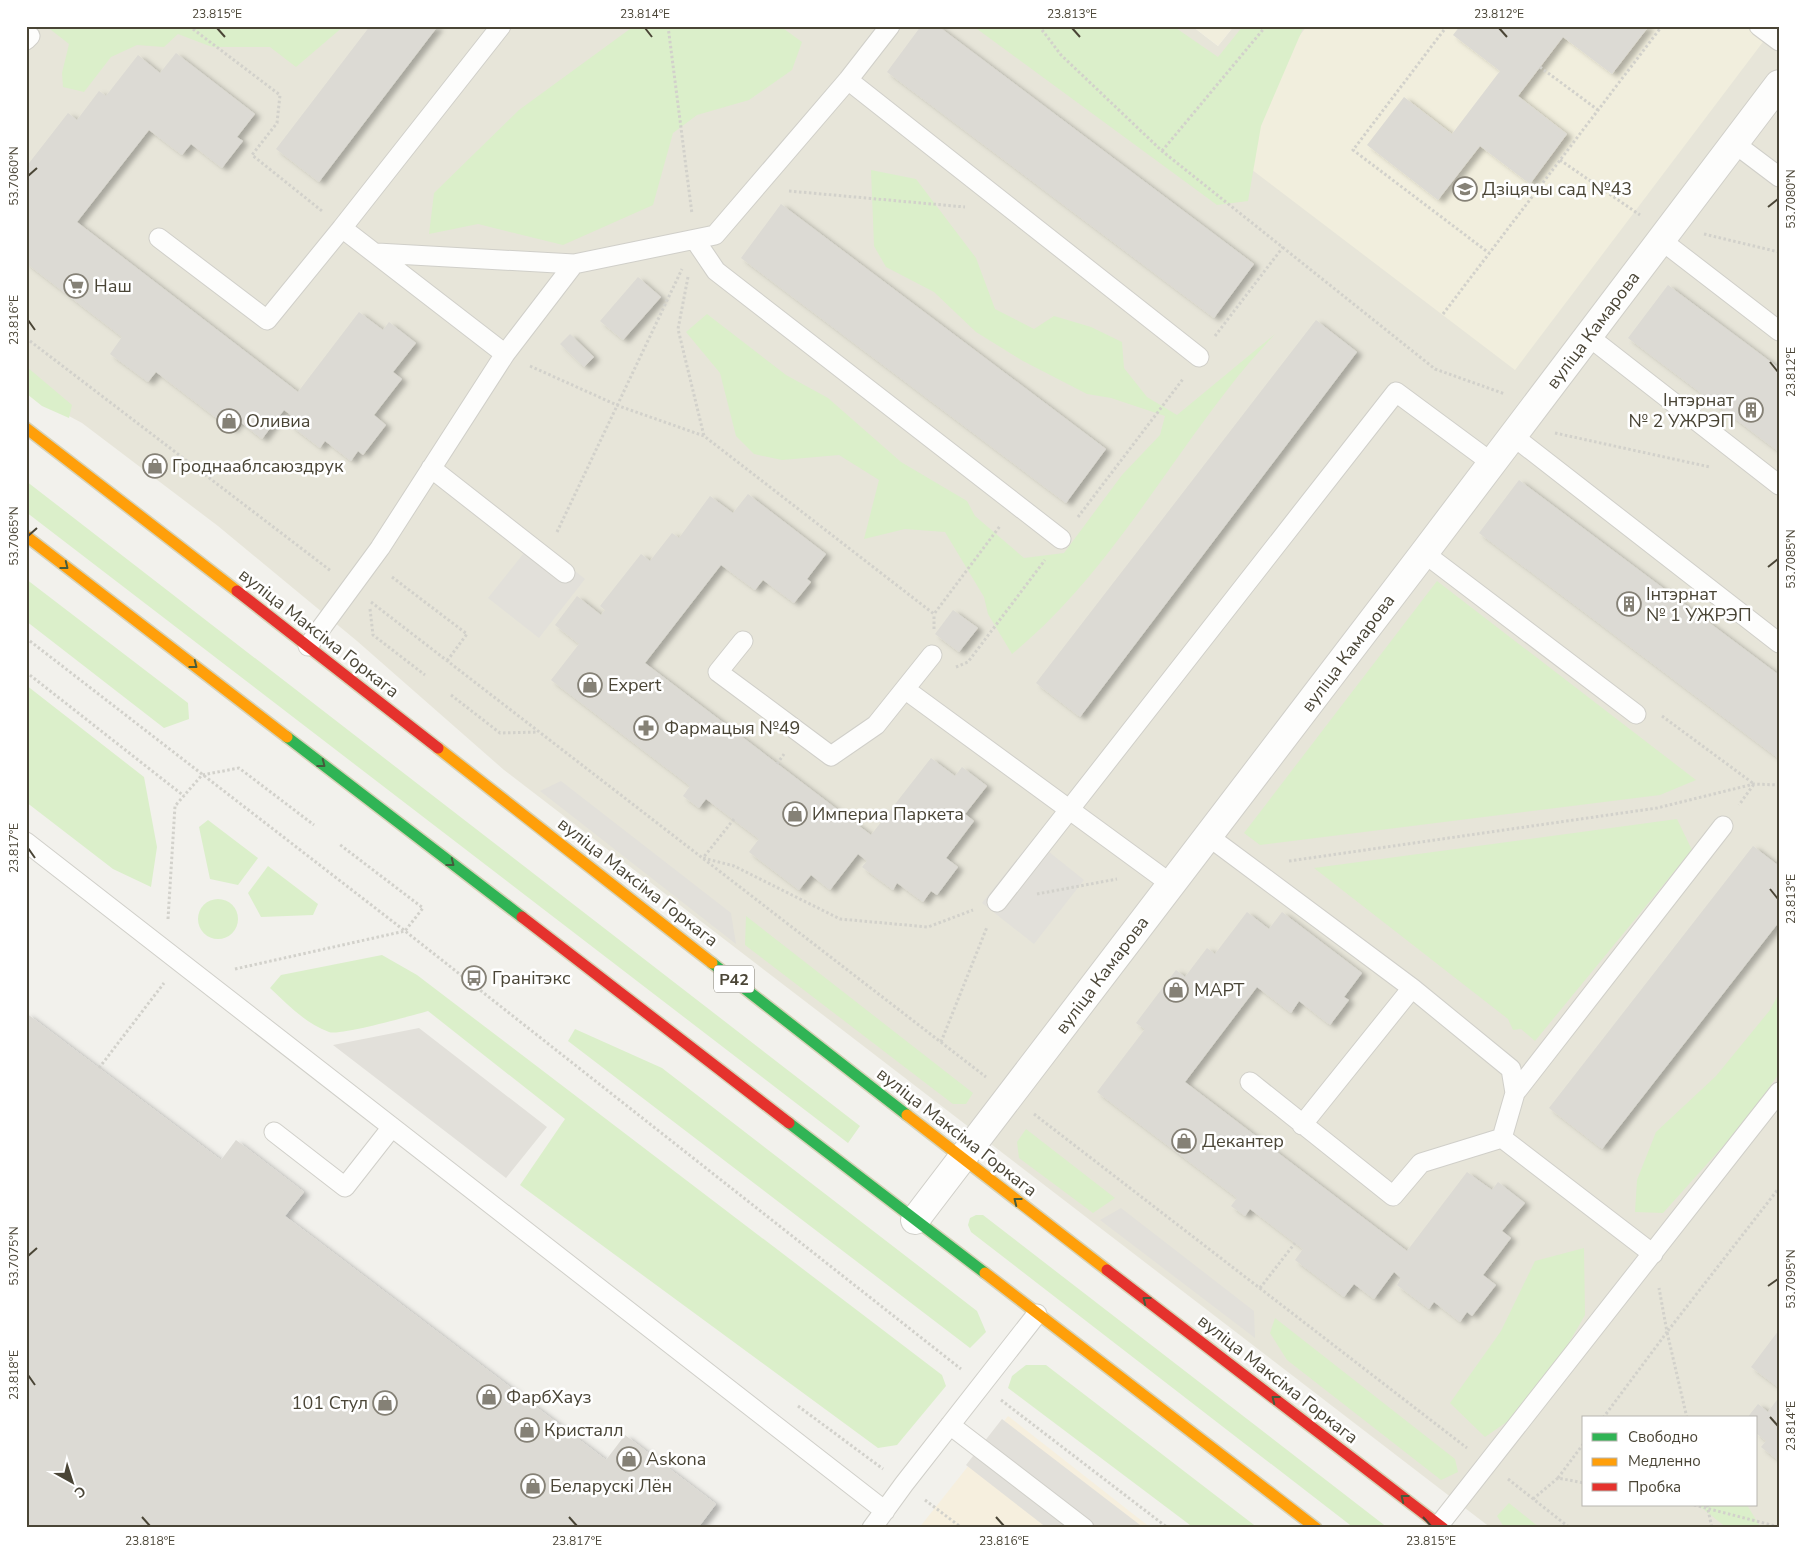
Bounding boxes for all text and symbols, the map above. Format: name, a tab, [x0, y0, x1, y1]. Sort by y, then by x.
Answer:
text: 23.815°E	[192, 6, 242, 22]
text: 23.814°E	[620, 6, 670, 22]
text: 23.813°E	[1047, 6, 1097, 22]
text: 23.812°E	[1474, 6, 1524, 22]
text: 53.7060°N	[6, 146, 22, 206]
text: 53.7080°N	[1783, 169, 1799, 229]
school or university icon: Дзіцячы сад №43	[1452, 176, 1478, 202]
place label: Дзіцячы сад №43	[1482, 177, 1632, 201]
street label: вуліца Камарова	[1541, 266, 1645, 394]
supermarket icon: Наш	[63, 273, 89, 299]
place label: Наш	[94, 274, 132, 298]
text: 23.816°E	[6, 295, 22, 345]
text: 23.812°E	[1783, 347, 1799, 397]
place label: Інтэрнат № 2 УЖРЭП	[1628, 388, 1734, 433]
building icon: Інтэрнат № 2 УЖРЭП	[1738, 397, 1764, 423]
shop icon: Оливиа	[216, 408, 242, 434]
place label: Оливиа	[246, 409, 311, 433]
shop icon: Гроднааблсаюздрук	[142, 453, 168, 479]
place label: Гроднааблсаюздрук	[172, 454, 344, 478]
text: 53.7065°N	[6, 506, 22, 566]
text: 53.7085°N	[1783, 529, 1799, 589]
one-way arrow	[59, 560, 69, 569]
street label: вуліца Максіма Горкага	[234, 563, 404, 703]
place label: Інтэрнат № 1 УЖРЭП	[1646, 582, 1752, 627]
street label: вуліца Камарова	[1296, 589, 1400, 717]
building icon: Інтэрнат № 1 УЖРЭП	[1616, 591, 1642, 617]
one-way arrow	[188, 659, 198, 668]
shop icon: Expert	[577, 672, 603, 698]
place label: Expert	[608, 673, 662, 697]
pharmacy icon: Фармацыя №49	[633, 715, 659, 741]
place label: Фармацыя №49	[664, 716, 800, 740]
one-way arrow	[317, 758, 326, 767]
shop icon: Империа Паркета	[782, 801, 808, 827]
place label: Империа Паркета	[812, 802, 964, 826]
street label: вуліца Максіма Горкага	[553, 812, 723, 952]
text: 23.817°E	[6, 823, 22, 873]
one-way arrow	[445, 858, 454, 866]
text: 23.813°E	[1783, 874, 1799, 924]
street label: вуліца Камарова	[1050, 911, 1154, 1039]
bus stop icon: Гранітэкс	[461, 965, 487, 991]
place label: Гранітэкс	[492, 966, 571, 990]
road number: Р42	[714, 966, 754, 992]
shop icon: МАРТ	[1163, 977, 1189, 1003]
place label: МАРТ	[1194, 978, 1245, 1002]
street label: вуліца Максіма Горкага	[872, 1062, 1042, 1202]
shop icon: Декантер	[1171, 1128, 1197, 1154]
place label: Декантер	[1202, 1129, 1284, 1153]
one-way arrow	[1014, 1198, 1023, 1207]
text: 53.7075°N	[6, 1226, 22, 1286]
text: 53.7095°N	[1783, 1249, 1799, 1309]
one-way arrow	[1142, 1297, 1152, 1306]
street label: вуліца Максіма Горкага	[1193, 1309, 1363, 1449]
text: 23.818°E	[6, 1350, 22, 1400]
shop icon: ФарбХауз	[476, 1384, 502, 1410]
place label: ФарбХауз	[506, 1385, 592, 1409]
shop icon: 101 Стул	[372, 1390, 398, 1416]
place label: 101 Стул	[292, 1391, 368, 1415]
one-way arrow	[1271, 1396, 1281, 1405]
text: 23.814°E	[1783, 1401, 1799, 1451]
legend	[1582, 1416, 1758, 1506]
shop icon: Кристалл	[514, 1417, 540, 1443]
place label: Кристалл	[544, 1418, 624, 1442]
text: Свободно	[1628, 1427, 1698, 1447]
shop icon: Askona	[616, 1446, 642, 1472]
place label: Askona	[646, 1447, 706, 1471]
text: Медленно	[1628, 1451, 1701, 1471]
north arrow	[48, 1456, 98, 1506]
shop icon: Беларускі Лён	[520, 1473, 546, 1499]
place label: Беларускі Лён	[550, 1474, 672, 1498]
text: Пробка	[1628, 1477, 1681, 1497]
text: С	[70, 1481, 90, 1502]
one-way arrow	[1400, 1495, 1410, 1504]
text: 23.818°E	[125, 1533, 175, 1549]
text: 23.817°E	[552, 1533, 602, 1549]
text: 23.816°E	[979, 1533, 1029, 1549]
text: 23.815°E	[1406, 1533, 1456, 1549]

